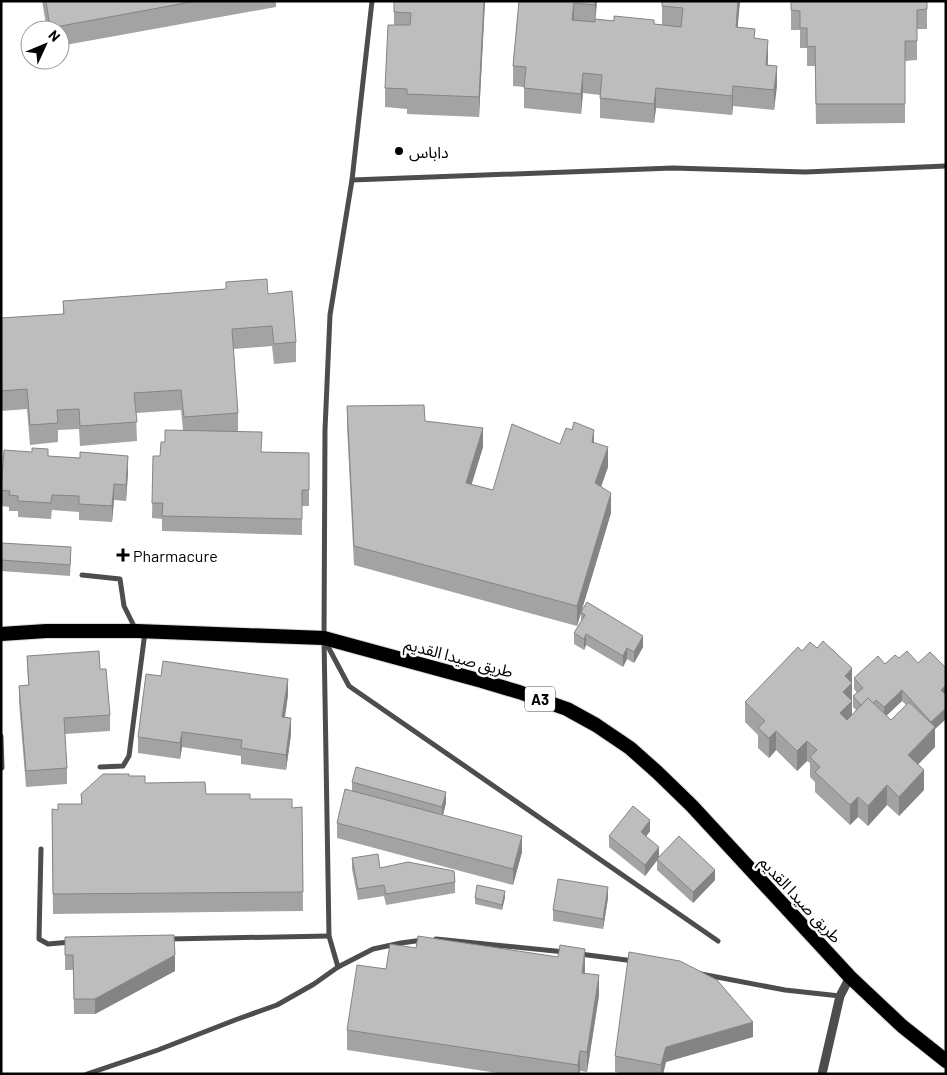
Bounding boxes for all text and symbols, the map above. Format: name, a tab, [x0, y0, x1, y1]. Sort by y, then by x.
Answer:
north arrow	[20, 20, 70, 70]
text: N	[45, 26, 64, 45]
place label: داباس	[409, 142, 449, 162]
marker: داباس	[393, 145, 405, 157]
place label: Pharmacure	[133, 546, 218, 565]
marker: Pharmacure	[117, 549, 129, 561]
street label: طريق صيدا القديم	[402, 633, 516, 685]
road number: A3	[525, 686, 555, 712]
street label: طريق صيدا القديم	[753, 852, 846, 949]

